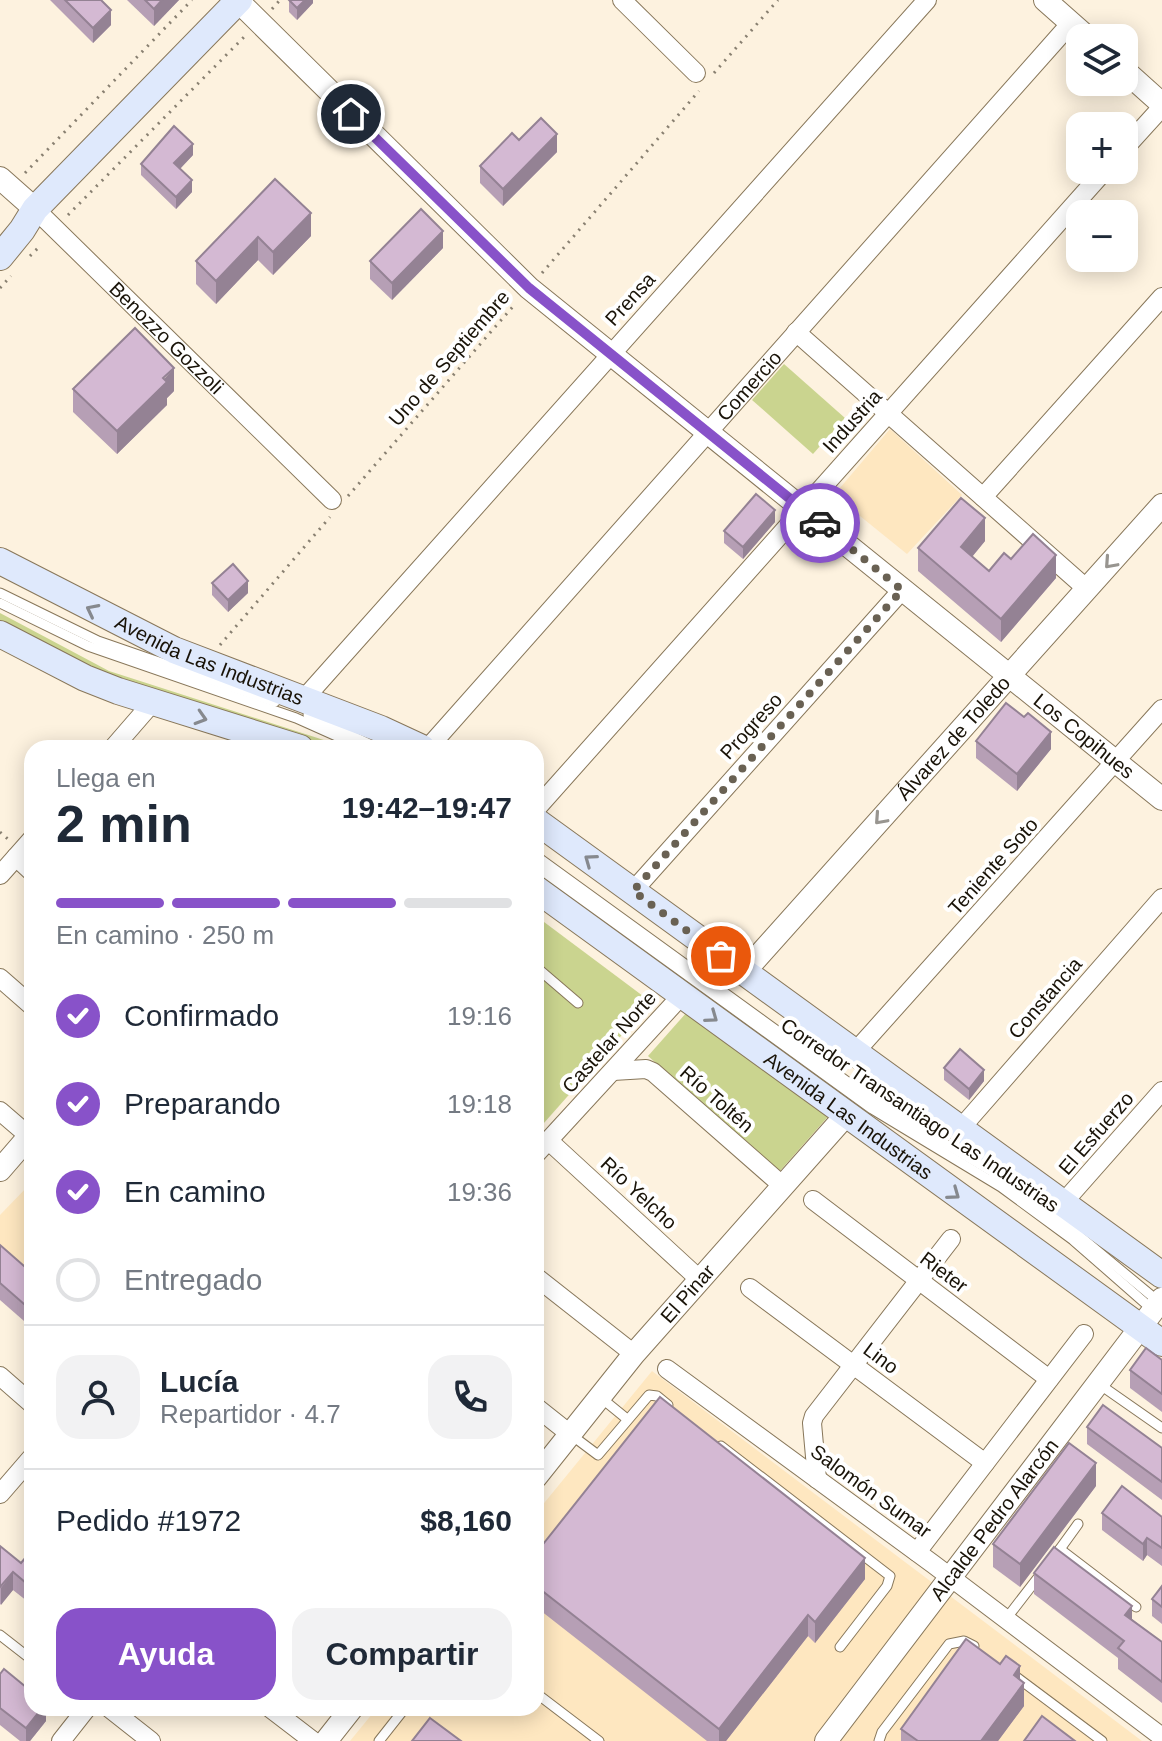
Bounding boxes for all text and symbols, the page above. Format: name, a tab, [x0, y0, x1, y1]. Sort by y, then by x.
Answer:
map controls	[1066, 24, 1138, 272]
button: layers	[1066, 24, 1138, 96]
pin	[317, 80, 385, 148]
icon: home	[329, 92, 373, 136]
button: +	[1066, 112, 1138, 184]
button: −	[1066, 200, 1138, 272]
street label: Prensa	[601, 267, 660, 330]
street label: Benozzo Gozzoli	[105, 277, 228, 398]
street label: Uno de Septiembre	[384, 286, 514, 430]
street label: Comercio	[713, 347, 786, 425]
street label: Industria	[818, 384, 886, 457]
courier	[780, 483, 860, 563]
icon: car	[798, 501, 842, 545]
one-way arrow	[1105, 554, 1120, 569]
one-way arrow	[86, 604, 101, 619]
street label: Avenida Las Industrias	[112, 611, 306, 709]
street label: Álvarez de Toledo	[892, 672, 1015, 804]
street label: Progreso	[716, 688, 786, 764]
street label: Los Copihues	[1029, 689, 1139, 783]
one-way arrow	[193, 709, 207, 725]
text: Llega en	[56, 763, 156, 793]
text: 19:42–19:47	[342, 791, 512, 824]
text: 2 min	[56, 795, 192, 853]
one-way arrow	[876, 810, 890, 825]
street label: Teniente Soto	[944, 813, 1042, 919]
one-way arrow	[584, 856, 599, 870]
text: En camino · 250 m	[56, 920, 274, 950]
pin	[687, 922, 755, 990]
icon: bag	[699, 934, 743, 978]
street label: Constancia	[1004, 952, 1087, 1043]
street label: Castelar Norte	[558, 987, 660, 1097]
icon: check	[56, 994, 100, 1038]
text: Confirmado	[124, 999, 279, 1032]
text: 19:16	[447, 1001, 512, 1031]
one-way arrow	[704, 1008, 718, 1022]
street label: Corredor Transantiago Las Industrias	[777, 1014, 1063, 1216]
street label: Avenida Las Industrias	[760, 1047, 937, 1184]
street label: Río Toltén	[676, 1061, 758, 1137]
icon: check	[56, 1082, 100, 1126]
text: Preparando	[124, 1087, 281, 1120]
street label: El Esfuerzo	[1054, 1087, 1138, 1179]
text: 19:18	[447, 1089, 512, 1119]
street label: Río Yelcho	[597, 1152, 681, 1234]
icon: check	[56, 1170, 100, 1214]
text: En camino	[124, 1175, 266, 1208]
text: 19:36	[447, 1177, 512, 1207]
one-way arrow	[945, 1184, 959, 1198]
street label: Rieter	[916, 1247, 972, 1297]
street label: El Pinar	[656, 1260, 719, 1327]
text: Entregado	[124, 1263, 262, 1296]
street label: Lino	[859, 1338, 903, 1378]
button: person	[56, 1355, 140, 1439]
button: phone	[428, 1355, 512, 1439]
text: Lucía	[160, 1365, 238, 1398]
text: Repartidor · 4.7	[160, 1399, 341, 1429]
street label: Alcalde Pedro Alarcón	[926, 1435, 1063, 1605]
street label: Salomón Sumar	[807, 1440, 936, 1542]
text: Pedido #1972	[56, 1504, 241, 1537]
text: $8,160	[420, 1504, 512, 1537]
button: Ayuda	[56, 1608, 276, 1700]
button: Compartir	[292, 1608, 512, 1700]

